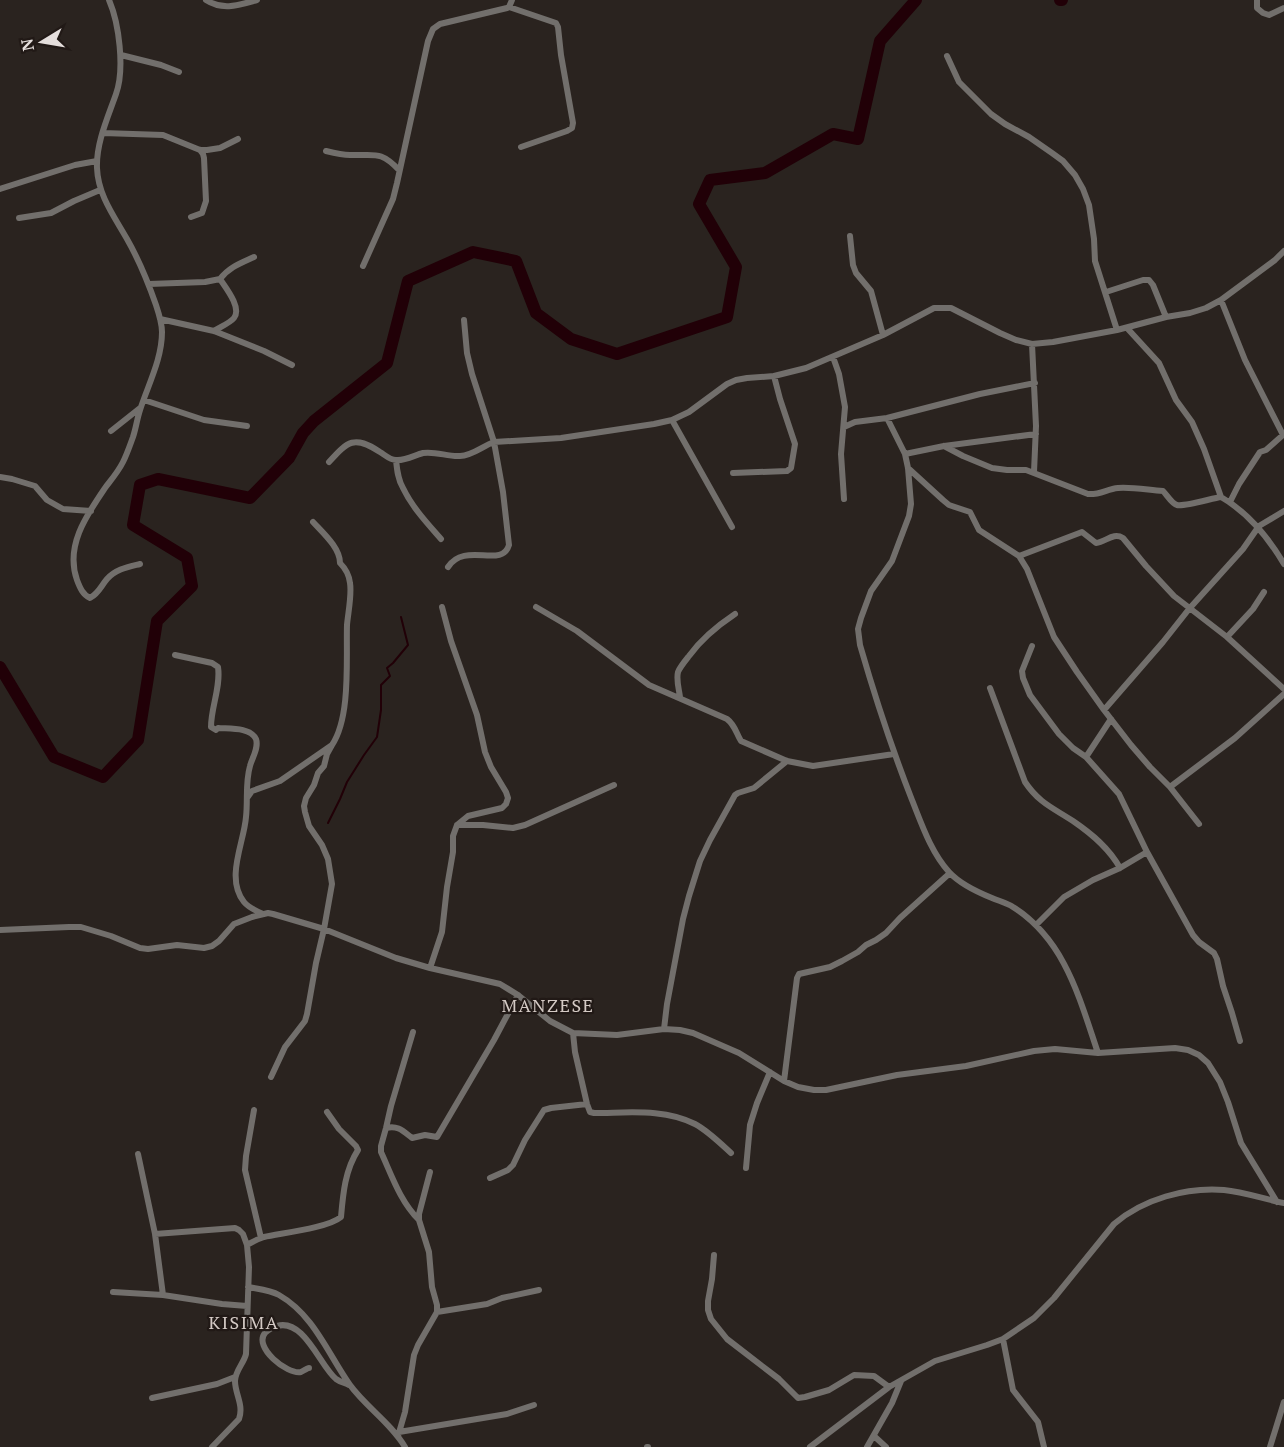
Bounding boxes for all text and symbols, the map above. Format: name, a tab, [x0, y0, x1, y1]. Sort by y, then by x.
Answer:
north arrow	[12, 12, 72, 72]
text: N	[15, 37, 39, 53]
district label: MANZESE	[501, 993, 595, 1017]
district label: KISIMA	[209, 1310, 279, 1334]

